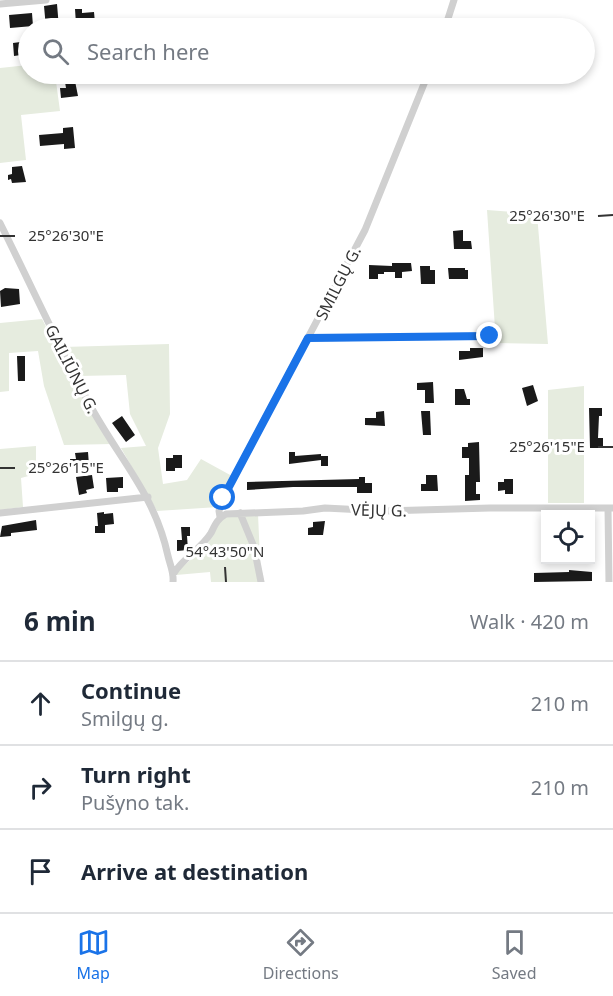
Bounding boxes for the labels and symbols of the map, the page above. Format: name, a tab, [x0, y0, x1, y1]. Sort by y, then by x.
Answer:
text: 25°26'30"E	[509, 205, 585, 225]
text: 25°26'30"E	[28, 225, 104, 245]
street label: SMILGŲ G.	[310, 242, 366, 324]
street label: GAILIŪNŲ G.	[40, 321, 104, 417]
route end	[476, 322, 502, 348]
text: 25°26'15"E	[509, 436, 585, 456]
text: 25°26'15"E	[28, 457, 104, 477]
route start	[209, 484, 235, 510]
street label: VĖJŲ G.	[351, 499, 407, 521]
text: 54°43'50"N	[186, 541, 264, 561]

